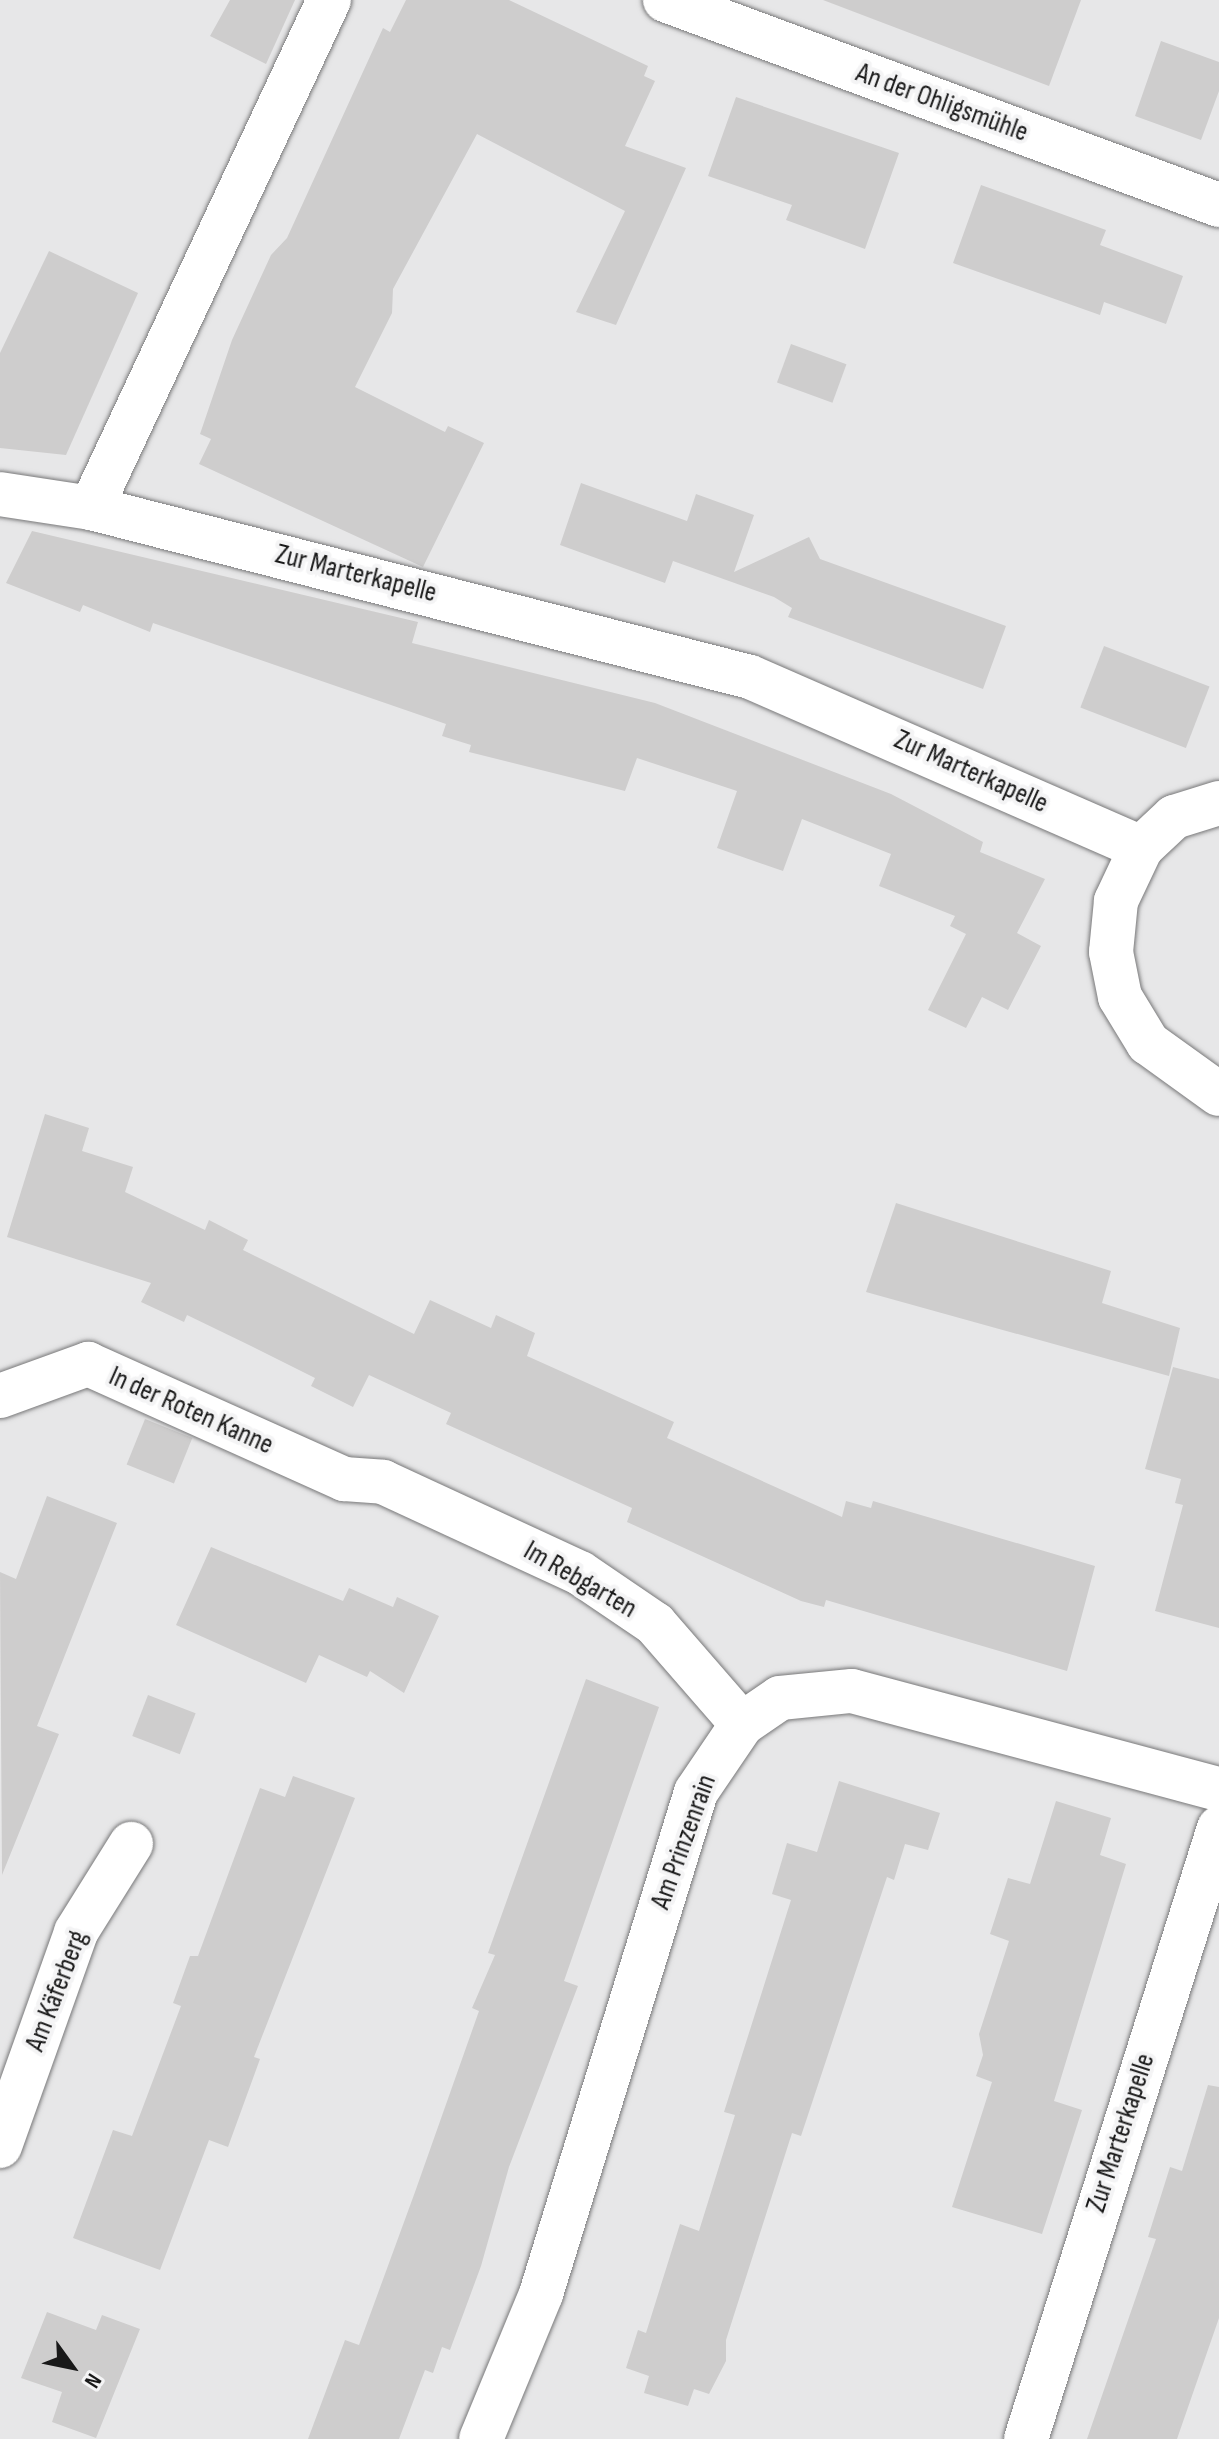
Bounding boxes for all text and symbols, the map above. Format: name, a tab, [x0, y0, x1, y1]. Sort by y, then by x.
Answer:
street label: An der Ohligsmühle	[851, 56, 1033, 150]
street label: Zur Marterkapelle	[272, 538, 440, 610]
street label: Zur Marterkapelle	[889, 723, 1053, 821]
street label: In der Roten Kanne	[104, 1360, 278, 1462]
street label: Im Rebgarten	[517, 1534, 643, 1626]
street label: Am Prinzenrain	[644, 1770, 724, 1914]
street label: Am Käferberg	[19, 1926, 95, 2056]
street label: Zur Marterkapelle	[1080, 2049, 1162, 2217]
north arrow	[32, 2327, 112, 2407]
text: N	[78, 2368, 107, 2393]

